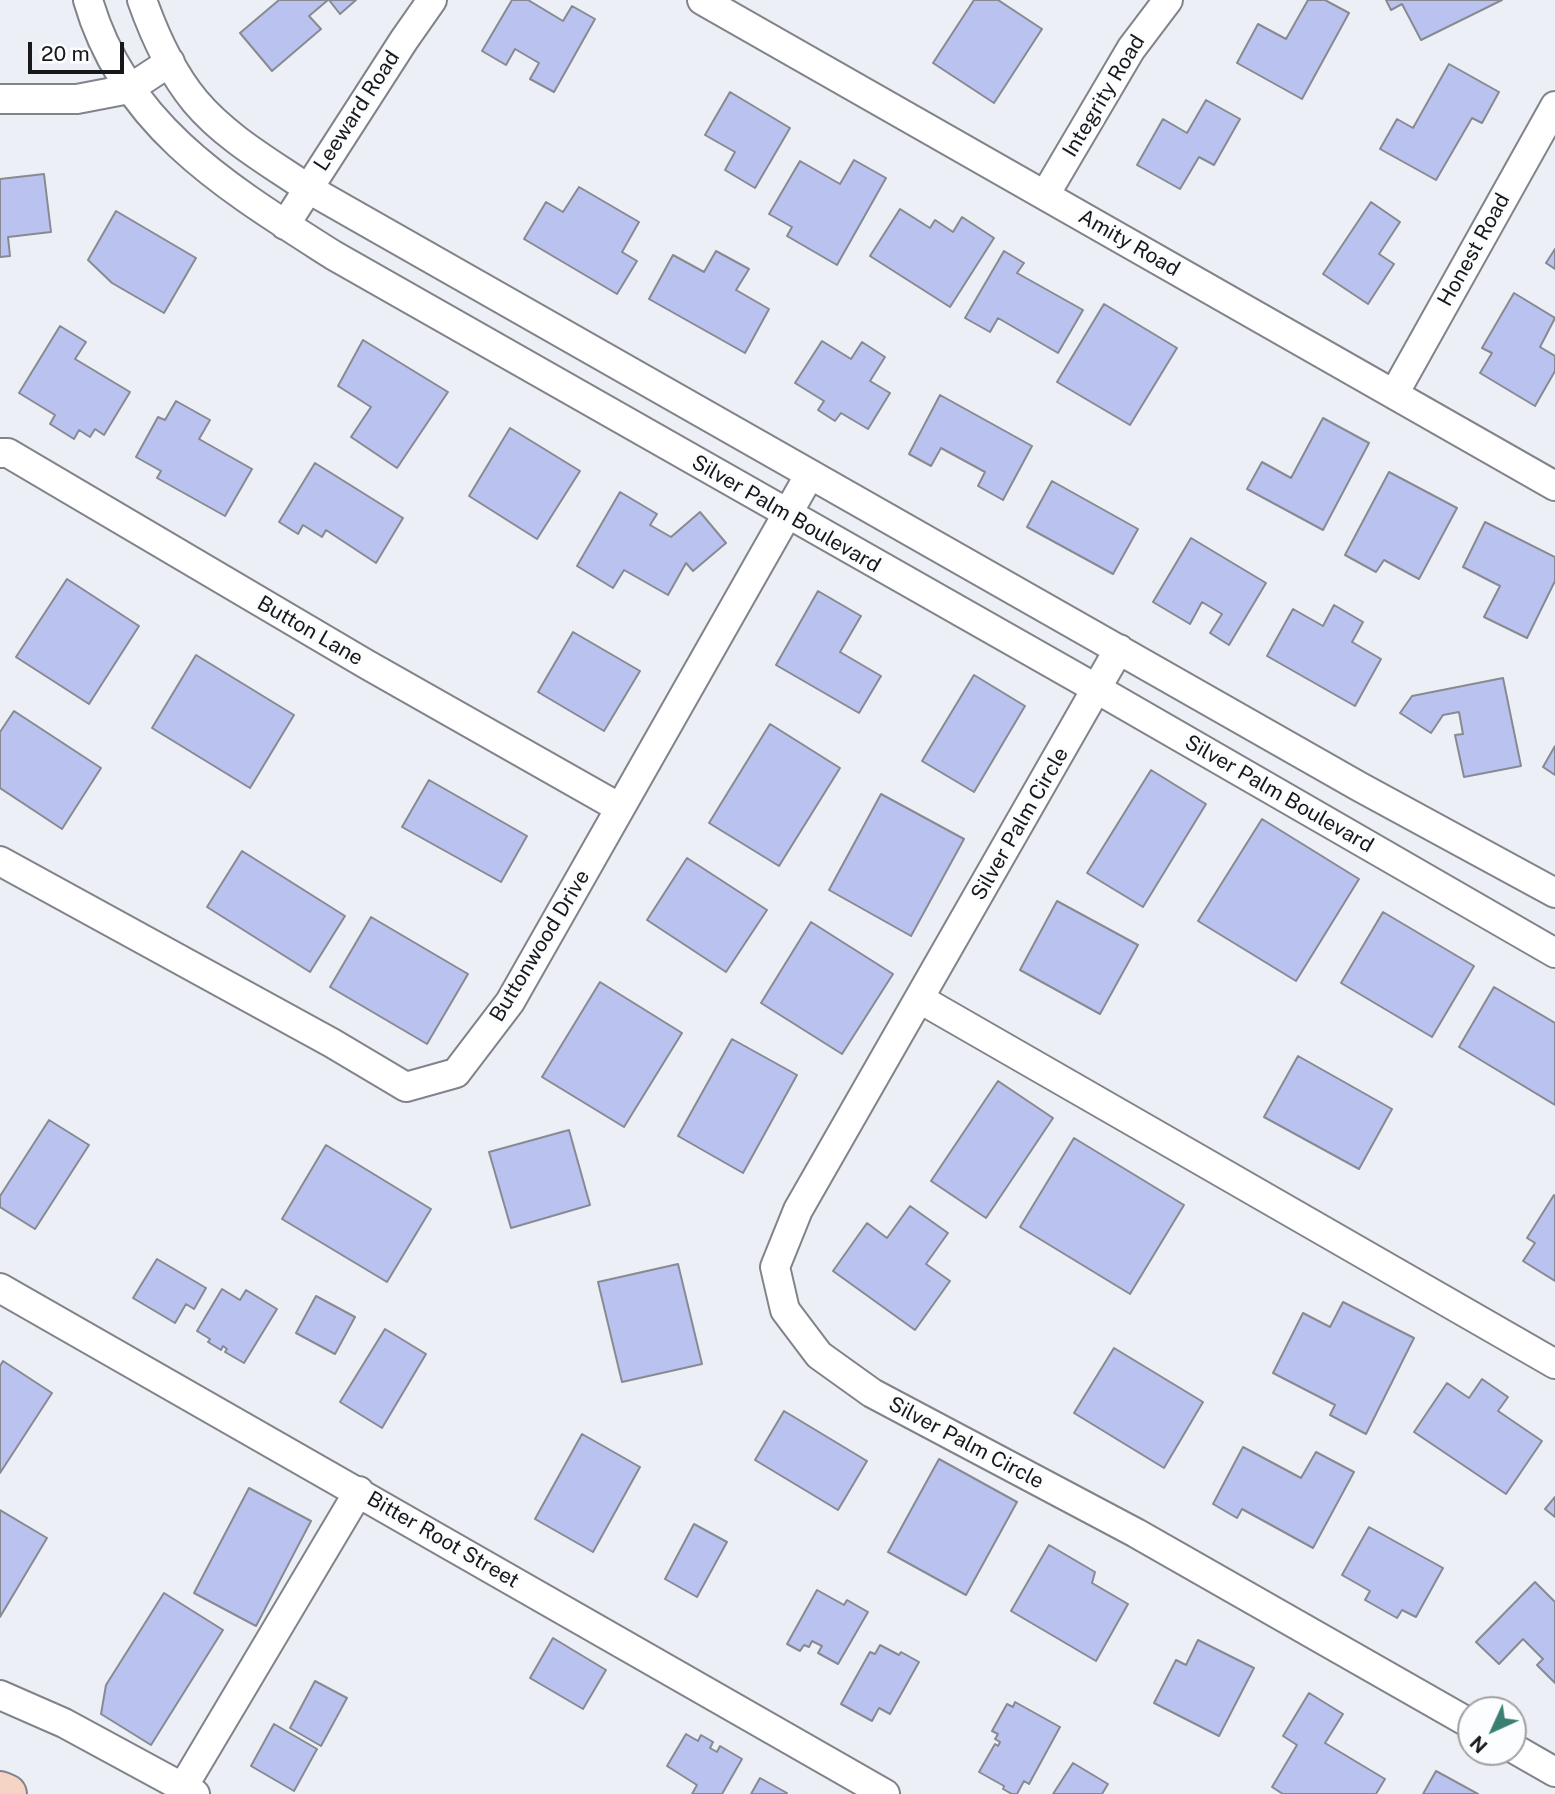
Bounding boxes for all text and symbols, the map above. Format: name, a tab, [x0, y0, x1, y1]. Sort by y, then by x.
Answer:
scale bar	[32, 28, 128, 72]
street label: Integrity Road	[1058, 30, 1150, 162]
text: 20 m	[41, 41, 90, 66]
street label: Leeward Road	[309, 46, 405, 176]
street label: Honest Road	[1433, 189, 1515, 311]
street label: Amity Road	[1074, 204, 1184, 282]
street label: Silver Palm Boulevard	[687, 450, 885, 578]
street label: Button Lane	[253, 591, 367, 671]
street label: Silver Palm Boulevard	[1180, 730, 1378, 858]
street label: Silver Palm Circle	[966, 743, 1074, 905]
street label: Buttonwood Drive	[485, 865, 595, 1027]
street label: Silver Palm Circle	[884, 1391, 1048, 1495]
street label: Bitter Root Street	[363, 1486, 523, 1594]
north arrow	[1457, 1696, 1527, 1766]
text: N	[1466, 1731, 1492, 1757]

